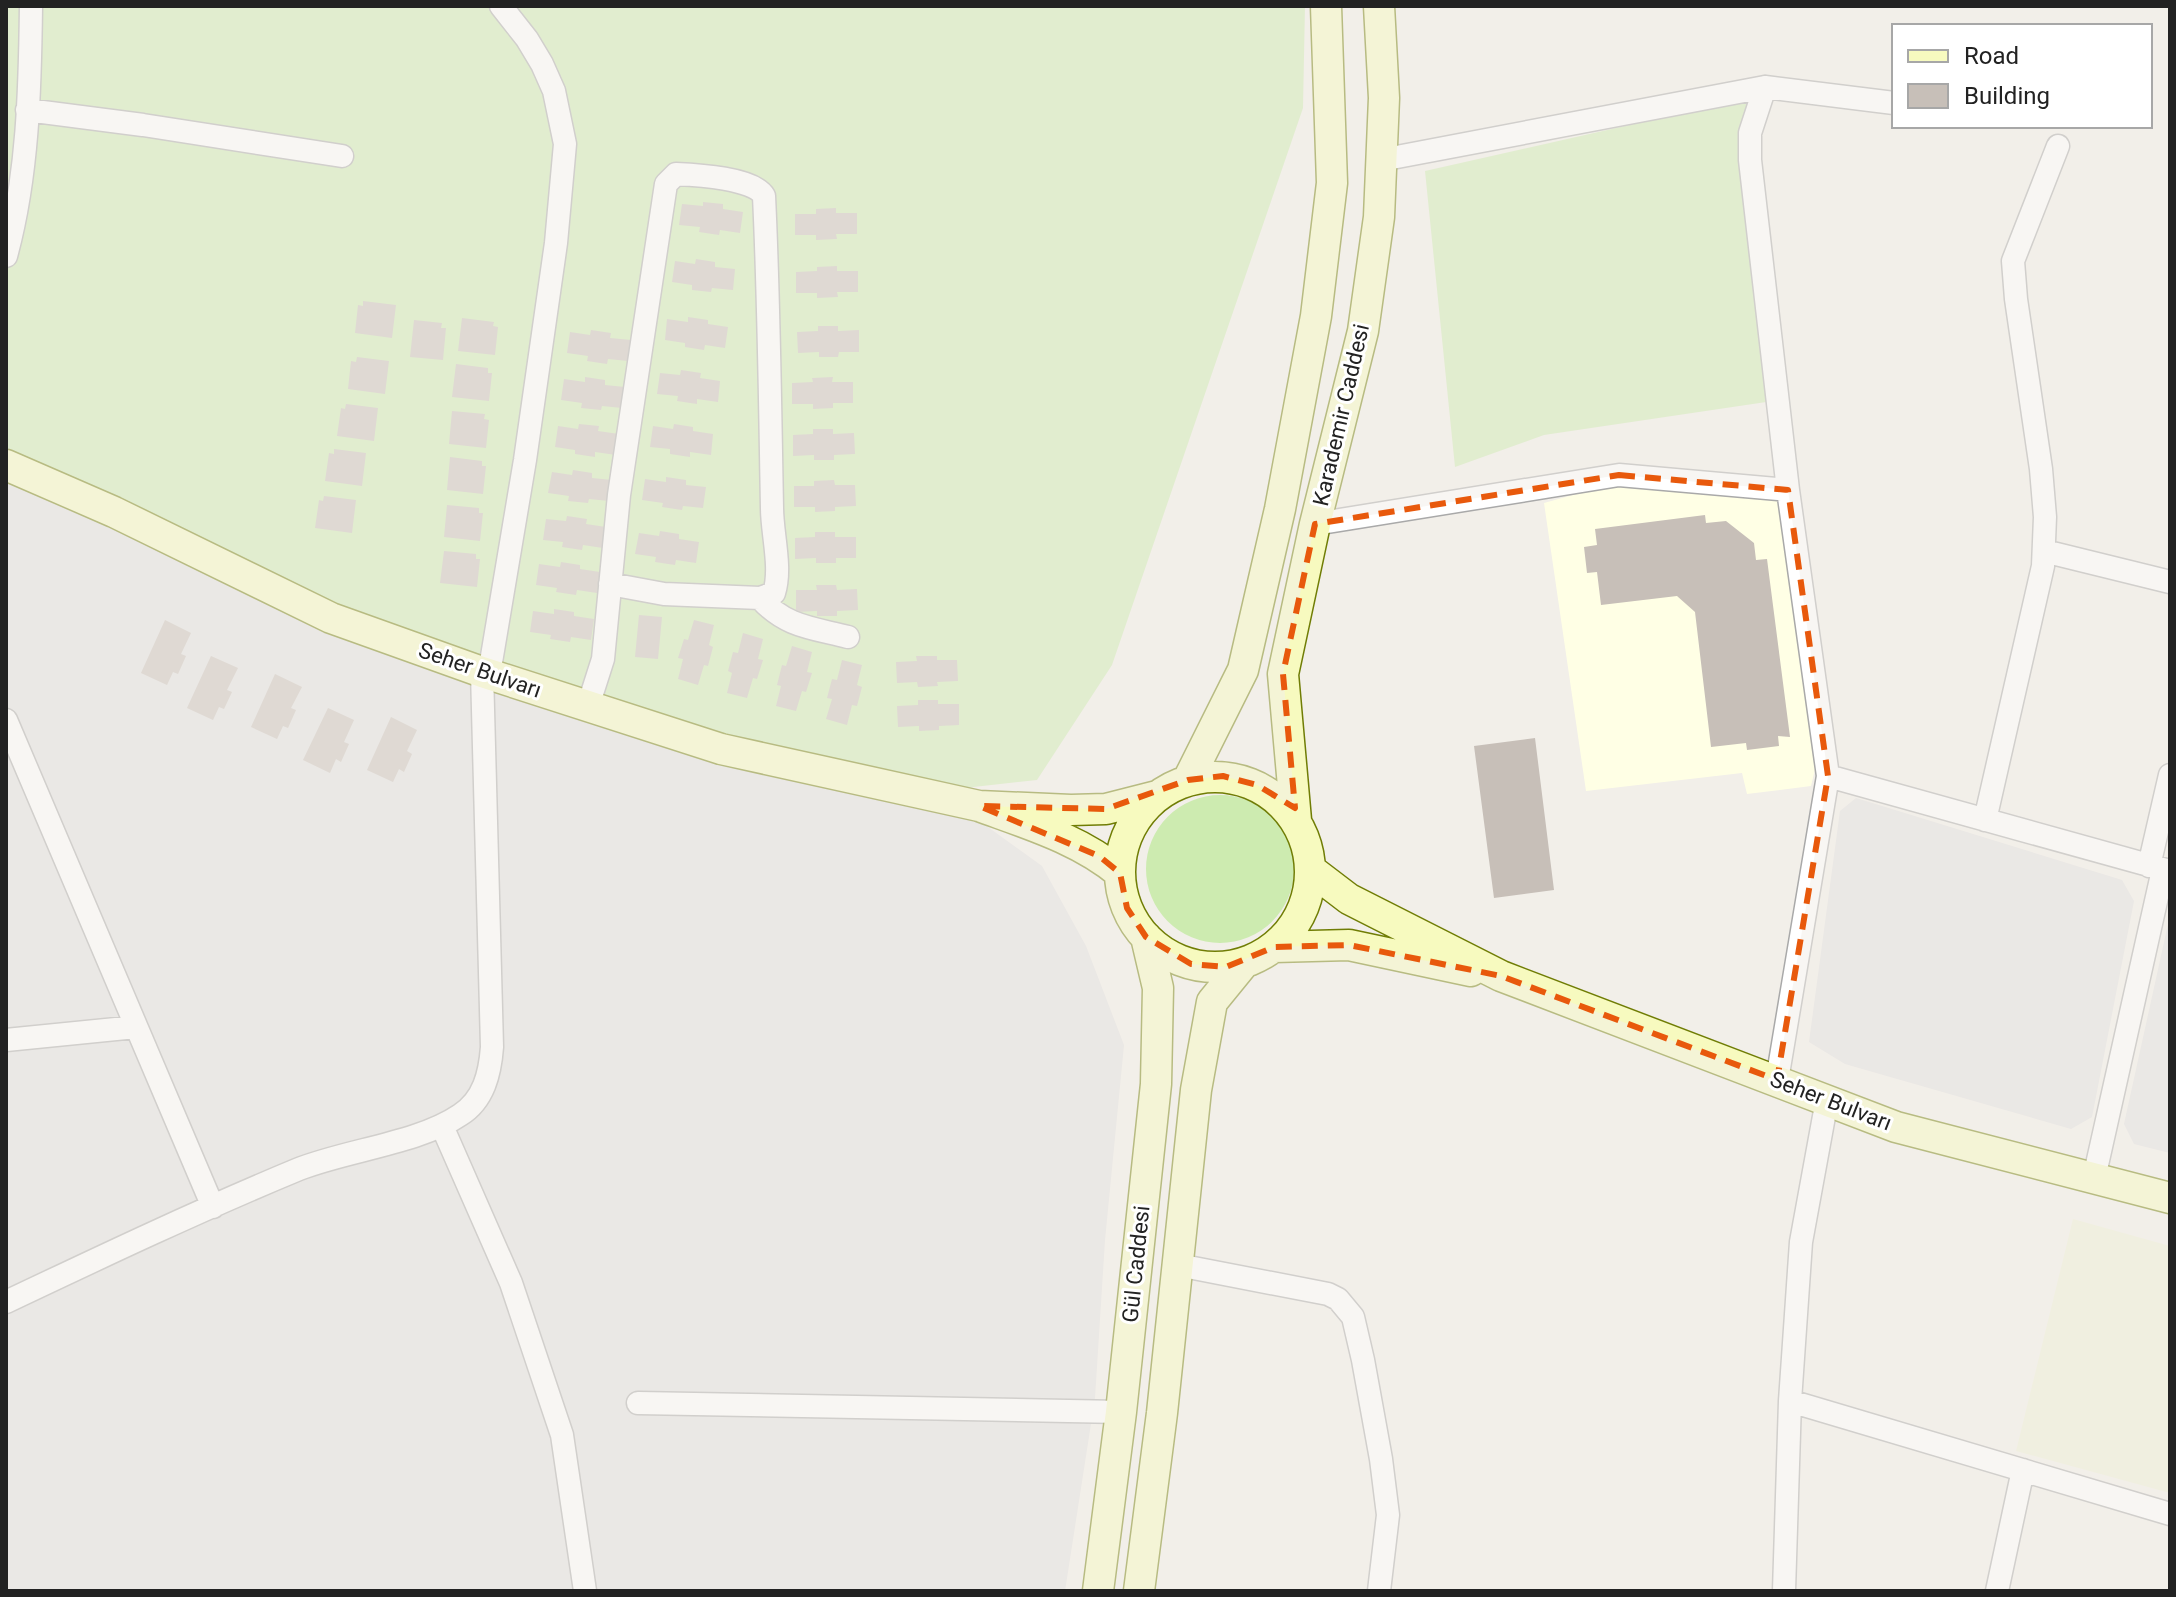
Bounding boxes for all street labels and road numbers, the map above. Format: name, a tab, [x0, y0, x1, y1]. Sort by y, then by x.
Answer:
street label: Karademir Caddesi	[1308, 322, 1374, 508]
street label: Seher Bulvarı	[415, 637, 545, 703]
street label: Seher Bulvarı	[1767, 1066, 1895, 1136]
street label: Gül Caddesi	[1117, 1204, 1155, 1324]

